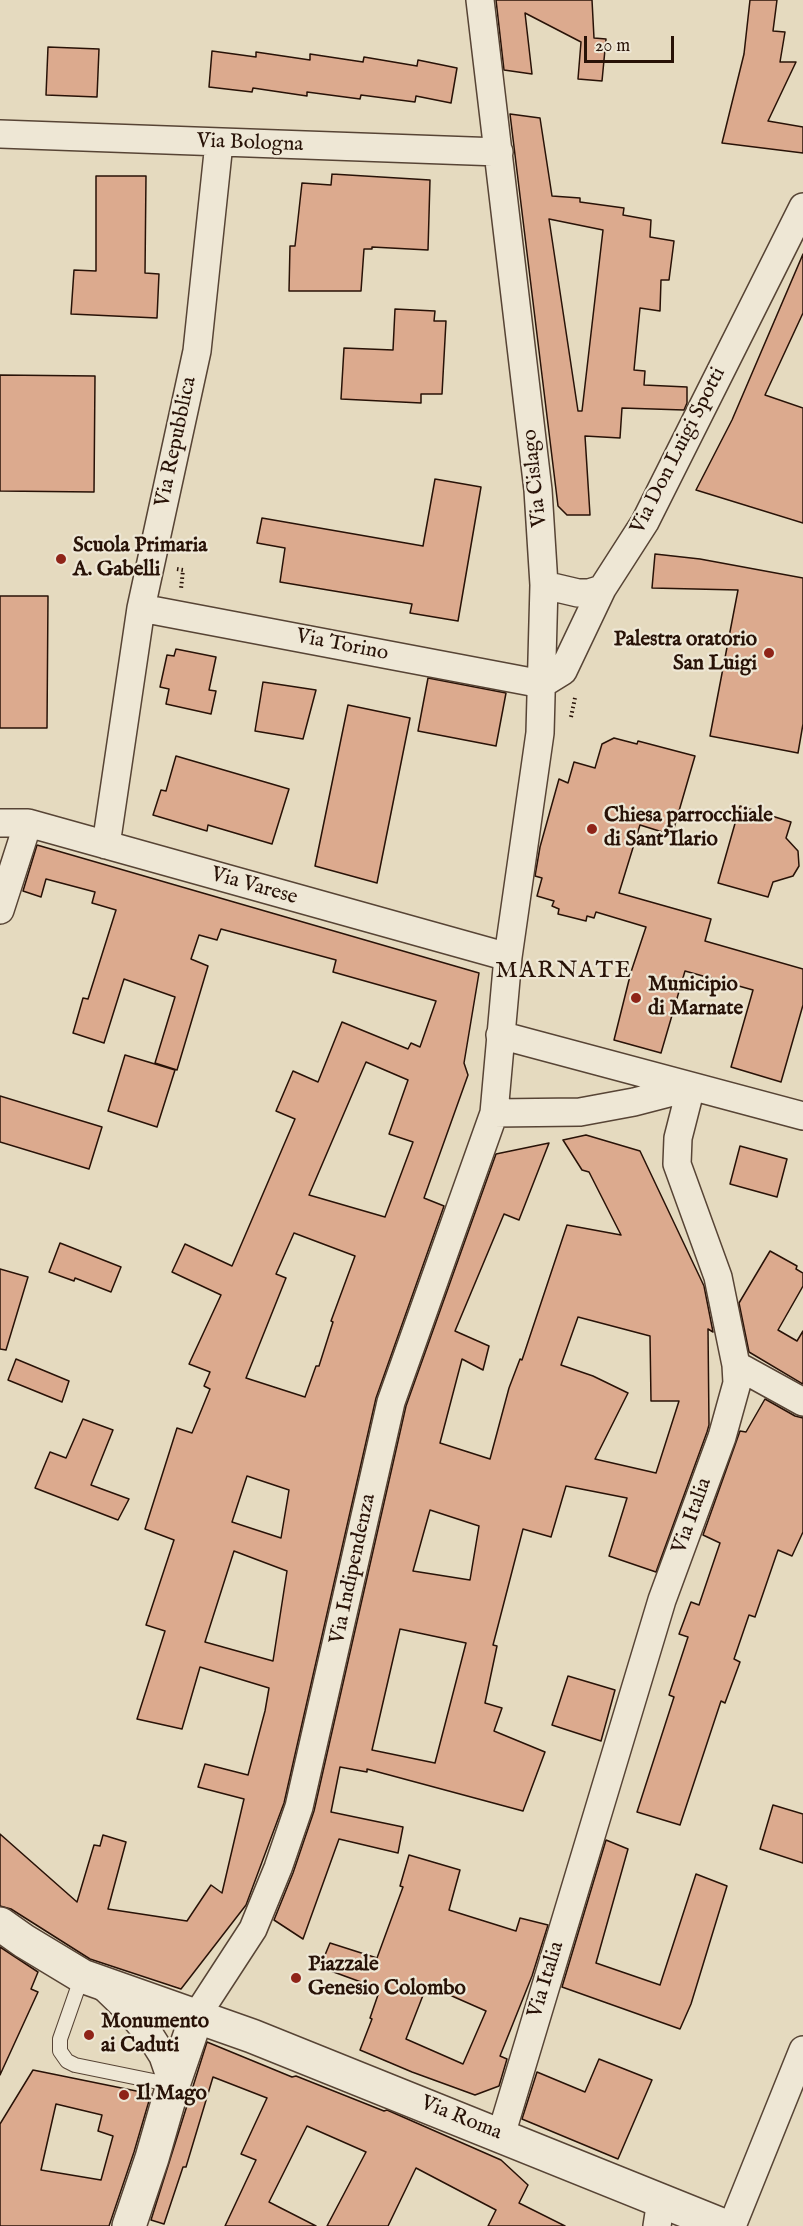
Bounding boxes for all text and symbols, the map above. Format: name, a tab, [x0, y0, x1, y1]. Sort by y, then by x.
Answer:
scale bar	[587, 24, 677, 62]
text: 20 m	[595, 35, 630, 58]
street label: Via Bologna	[196, 130, 304, 158]
street label: Via Don Luigi Spotti	[626, 364, 732, 538]
street label: Via Repubblica	[151, 375, 203, 509]
street label: Via Cislago	[518, 428, 554, 528]
place label: Scuola Primaria A. Gabelli	[73, 534, 207, 584]
marker: Scuola Primaria A. Gabelli	[54, 552, 68, 566]
street label: Via Torino	[294, 625, 390, 667]
place label: Palestra oratorio San Luigi	[614, 628, 757, 678]
marker: Palestra oratorio San Luigi	[762, 646, 776, 660]
place label: Chiesa parrocchiale di Sant'Ilario	[604, 804, 773, 854]
marker: Chiesa parrocchiale di Sant'Ilario	[585, 822, 599, 836]
street label: Via Varese	[208, 863, 300, 911]
district label: MARNATE	[495, 958, 633, 986]
place label: Municipio di Marnate	[648, 973, 743, 1023]
marker: Municipio di Marnate	[629, 991, 643, 1005]
street label: Via Italia	[668, 1475, 718, 1557]
street label: Via Indipendenza	[326, 1492, 382, 1646]
street label: Via Italia	[523, 1939, 571, 2021]
place label: Piazzale Genesio Colombo	[308, 1953, 466, 2003]
marker: Piazzale Genesio Colombo	[289, 1971, 303, 1985]
place label: Monumento ai Caduti	[101, 2010, 209, 2060]
marker: Monumento ai Caduti	[82, 2028, 96, 2042]
place label: Il Mago	[136, 2082, 207, 2108]
marker: Il Mago	[117, 2088, 131, 2102]
street label: Via Roma	[417, 2091, 505, 2147]

